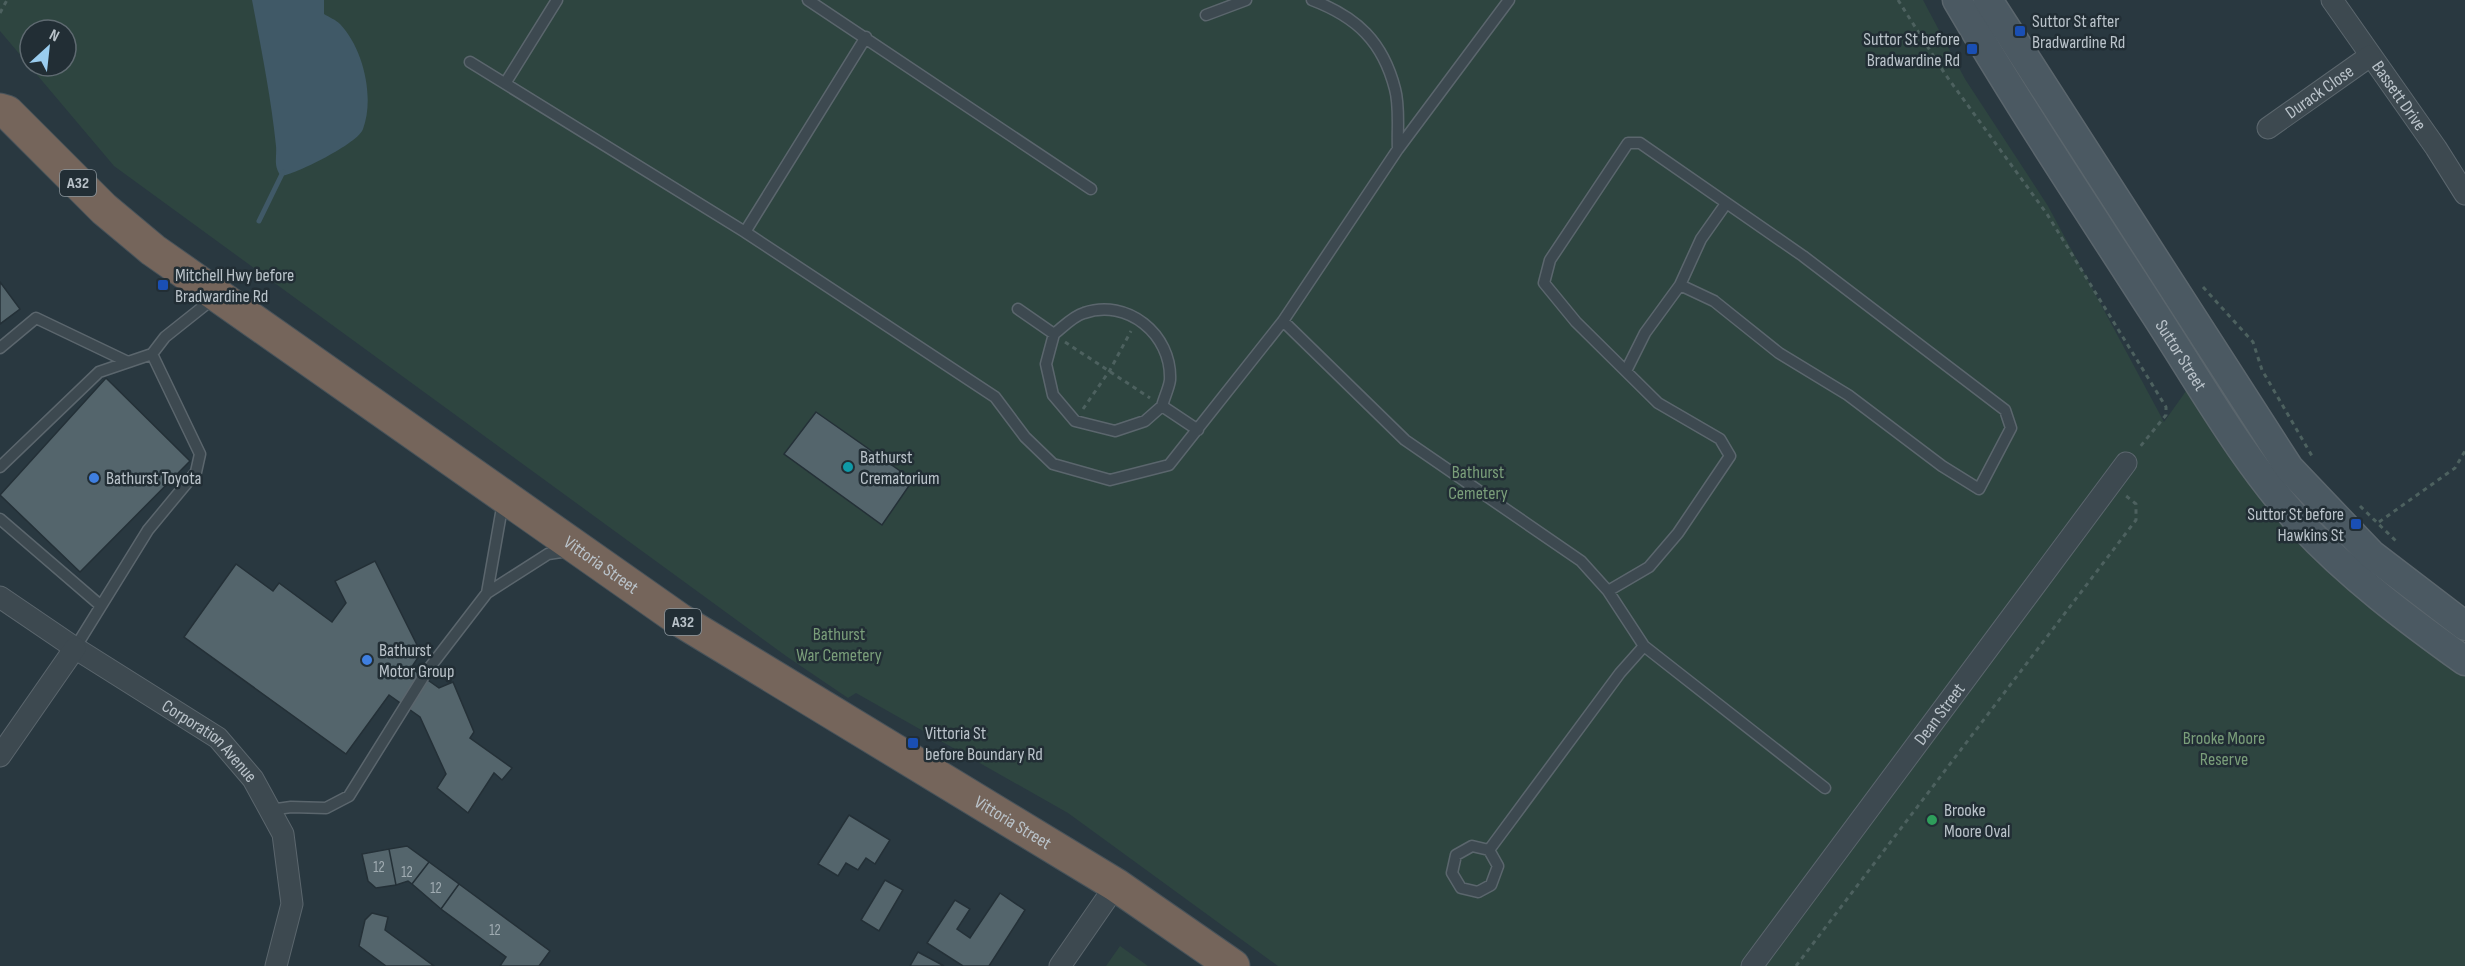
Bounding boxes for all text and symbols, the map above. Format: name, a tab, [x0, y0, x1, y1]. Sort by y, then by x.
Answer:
place label: Suttor St after Bradwardine Rd	[2032, 11, 2125, 53]
north arrow	[18, 18, 78, 78]
marker: Suttor St after Bradwardine Rd	[2013, 24, 2027, 38]
text: N	[46, 26, 62, 46]
place label: Suttor St before Bradwardine Rd	[1863, 29, 1960, 71]
marker: Suttor St before Bradwardine Rd	[1965, 42, 1979, 56]
street label: Bassett Drive	[2368, 57, 2431, 135]
street label: Durack Close	[2281, 60, 2358, 123]
road number: A32	[60, 170, 96, 196]
place label: Mitchell Hwy before Bradwardine Rd	[175, 265, 294, 307]
marker: Mitchell Hwy before Bradwardine Rd	[156, 278, 170, 292]
street label: Suttor Street	[2151, 316, 2211, 395]
place label: Bathurst Crematorium	[860, 447, 940, 489]
marker: Bathurst Crematorium	[841, 460, 855, 474]
park label: Bathurst Cemetery	[1448, 462, 1508, 504]
place label: Bathurst Toyota	[106, 468, 202, 489]
marker: Bathurst Toyota	[87, 471, 101, 485]
place label: Suttor St before Hawkins St	[2247, 504, 2345, 546]
marker: Suttor St before Hawkins St	[2349, 517, 2363, 531]
street label: Vittoria Street	[560, 531, 643, 598]
road number: A32	[665, 609, 701, 635]
park label: Bathurst War Cemetery	[796, 624, 882, 666]
place label: Bathurst Motor Group	[379, 640, 454, 682]
marker: Bathurst Motor Group	[360, 653, 374, 667]
street label: Dean Street	[1910, 679, 1969, 749]
street label: Corporation Avenue	[158, 695, 262, 787]
place label: Vittoria St before Boundary Rd	[925, 723, 1043, 765]
park label: Brooke Moore Reserve	[2183, 728, 2265, 770]
marker: Vittoria St before Boundary Rd	[906, 736, 920, 750]
street label: Vittoria Street	[971, 791, 1056, 854]
place label: Brooke Moore Oval	[1944, 800, 2010, 842]
marker: Brooke Moore Oval	[1925, 813, 1939, 827]
house number: 12	[373, 858, 385, 877]
house number: 12	[401, 863, 413, 882]
house number: 12	[430, 879, 442, 898]
house number: 12	[489, 921, 501, 940]

